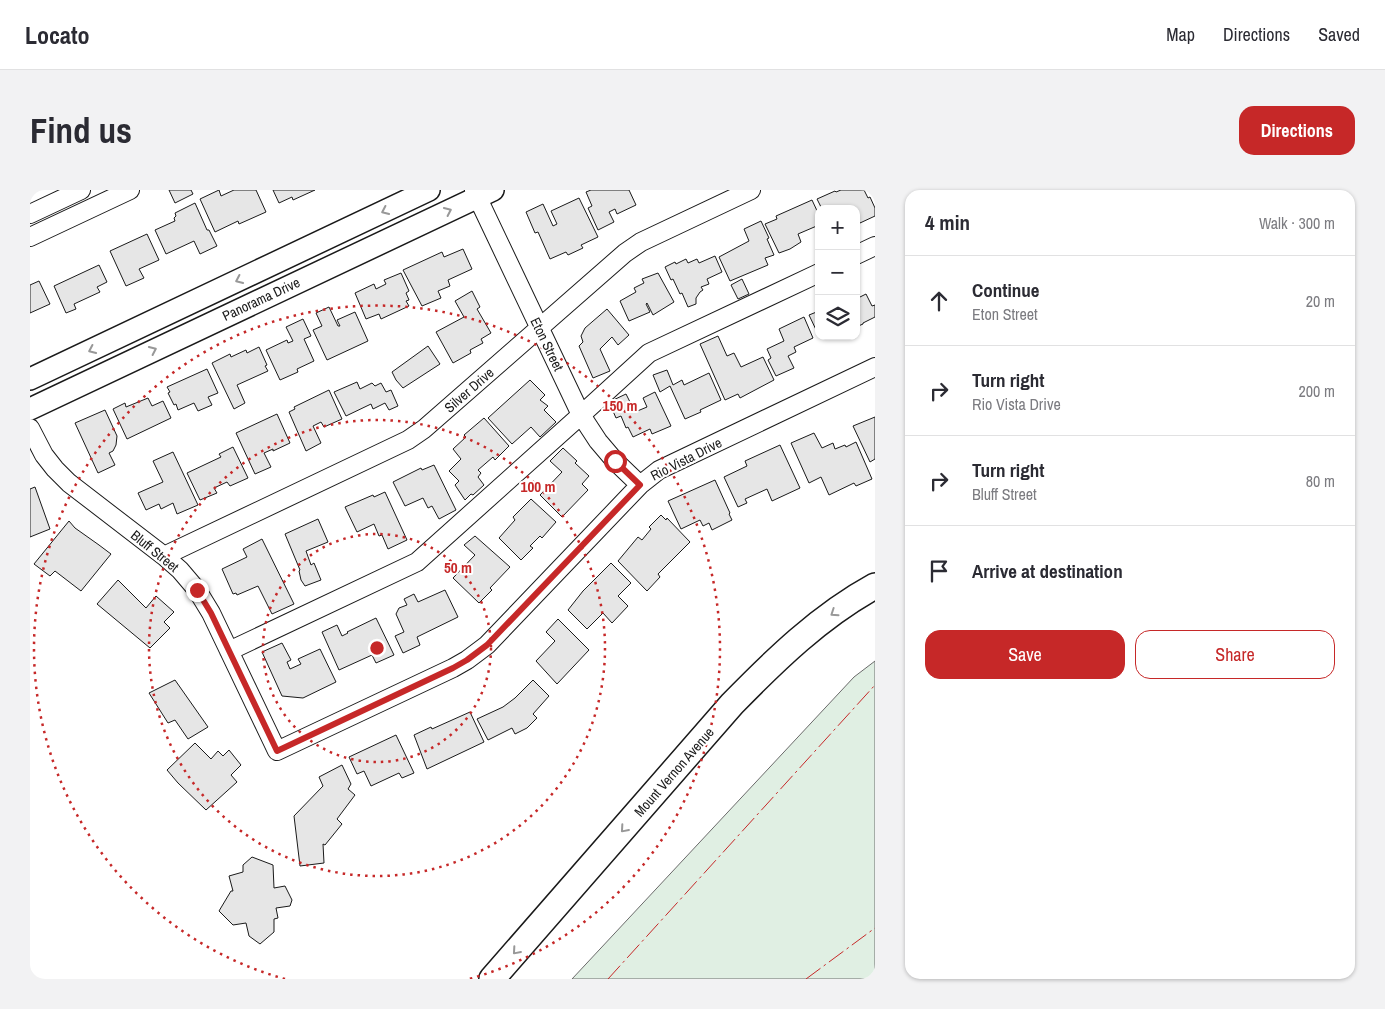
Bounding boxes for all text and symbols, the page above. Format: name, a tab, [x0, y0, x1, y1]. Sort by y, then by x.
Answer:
text: Locato	[25, 19, 90, 51]
text: Map	[1166, 22, 1195, 47]
text: Directions	[1223, 22, 1290, 47]
text: Saved	[1318, 22, 1360, 47]
button: Directions	[1239, 106, 1355, 155]
text: Find us	[30, 107, 132, 154]
one-way arrow	[381, 205, 390, 215]
map controls	[815, 205, 860, 340]
button: +	[815, 205, 860, 250]
one-way arrow	[442, 207, 451, 217]
text: 4 min	[925, 208, 970, 237]
text: Walk · 300 m	[1259, 212, 1335, 234]
button: −	[815, 250, 860, 295]
street label: Panorama Drive	[219, 273, 303, 325]
one-way arrow	[235, 274, 244, 284]
text: Continue	[972, 277, 1040, 303]
icon: ahead	[925, 287, 953, 315]
text: 20 m	[1306, 290, 1335, 312]
button: layers	[815, 295, 860, 340]
text: Eton Street	[972, 303, 1038, 325]
street label: Eton Street	[526, 314, 568, 374]
one-way arrow	[88, 344, 97, 354]
one-way arrow	[148, 346, 157, 356]
street label: Silver Drive	[440, 364, 498, 416]
text: Turn right	[972, 367, 1044, 393]
icon: right	[925, 377, 953, 405]
text: 200 m	[1299, 380, 1335, 402]
text: Rio Vista Drive	[972, 393, 1061, 415]
text: 150 m	[603, 395, 637, 416]
street label: Rio Vista Drive	[647, 433, 725, 485]
route start	[604, 450, 627, 473]
text: Turn right	[972, 457, 1044, 483]
icon: right	[925, 467, 953, 495]
text: 80 m	[1306, 470, 1335, 492]
text: 100 m	[521, 476, 555, 497]
text: Bluff Street	[972, 483, 1037, 505]
street label: Bluff Street	[127, 526, 183, 576]
text: 50 m	[444, 557, 472, 578]
icon: arrive	[925, 557, 953, 585]
text: Arrive at destination	[972, 558, 1123, 584]
route end	[186, 579, 209, 602]
one-way arrow	[830, 606, 839, 616]
button: Save	[925, 630, 1125, 679]
button: Share	[1135, 630, 1335, 679]
centre of rings	[368, 639, 386, 657]
street label: Mount Vernon Avenue	[630, 724, 718, 820]
one-way arrow	[621, 823, 630, 832]
one-way arrow	[513, 945, 522, 954]

